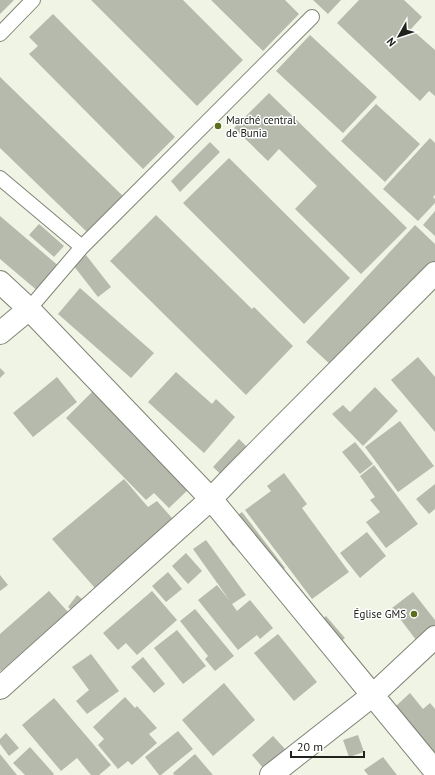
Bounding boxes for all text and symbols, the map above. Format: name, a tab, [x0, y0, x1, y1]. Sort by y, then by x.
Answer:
north arrow	[379, 16, 419, 56]
text: N	[384, 35, 399, 50]
place label: Marché central de Bunia	[226, 113, 297, 140]
marker: Marché central de Bunia	[213, 121, 223, 131]
place label: Église GMS	[354, 607, 406, 621]
marker: Église GMS	[409, 609, 419, 619]
scale bar	[291, 733, 364, 759]
text: 20 m	[297, 739, 323, 754]

